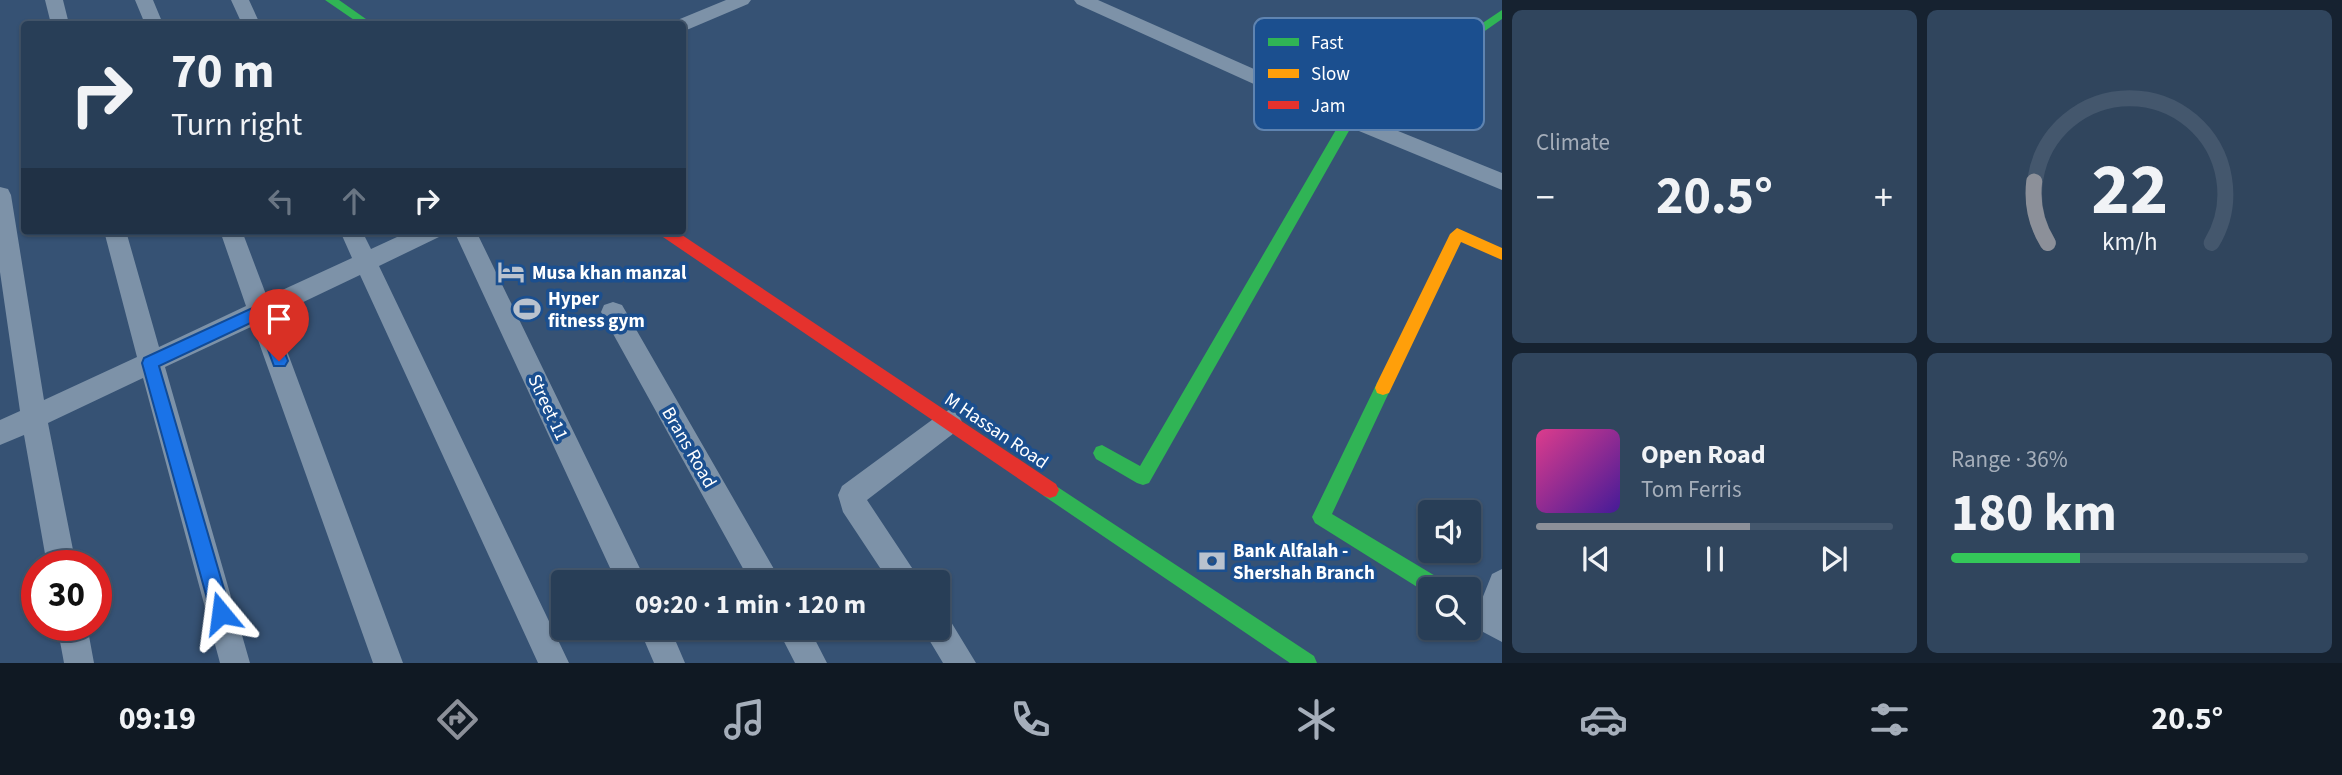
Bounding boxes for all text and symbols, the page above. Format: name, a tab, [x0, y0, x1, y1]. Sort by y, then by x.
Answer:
legend	[1254, 18, 1484, 130]
text: Fast	[1311, 30, 1344, 57]
text: 70 m	[171, 37, 275, 107]
icon: right	[56, 49, 147, 140]
text: Slow	[1311, 61, 1350, 88]
text: Jam	[1311, 93, 1345, 120]
text: Turn right	[171, 102, 302, 148]
text: Climate	[1536, 126, 1610, 159]
text: 22	[2091, 138, 2168, 242]
text: 20.5°	[1656, 160, 1773, 234]
text: −	[1536, 171, 1555, 225]
text: +	[1874, 171, 1893, 225]
icon: left	[262, 182, 300, 220]
icon: ahead	[335, 182, 373, 220]
icon: right	[408, 182, 446, 220]
text: km/h	[2102, 223, 2157, 259]
hotel icon: Musa khan manzal	[496, 257, 526, 287]
place label: Musa khan manzal	[532, 260, 687, 287]
place label: Hyper fitness gym	[548, 286, 645, 335]
pin	[249, 289, 309, 361]
sports icon: Hyper fitness gym	[512, 294, 542, 324]
icon: arrive	[260, 300, 298, 338]
street label: Street 11	[521, 370, 575, 445]
street label: M Hassan Road	[939, 386, 1053, 476]
street label: Brans Road	[655, 402, 723, 493]
text: Open Road	[1641, 436, 1766, 473]
text: Range · 36%	[1951, 443, 2068, 476]
text: Tom Ferris	[1641, 473, 1742, 506]
text: 180 km	[1951, 477, 2117, 551]
map controls	[1418, 500, 1481, 640]
button: sound	[1418, 500, 1481, 563]
place label: Bank Alfalah - Shershah Branch	[1233, 538, 1375, 587]
icon: previous	[1577, 540, 1615, 578]
icon: pause	[1696, 540, 1734, 578]
icon: next	[1815, 540, 1853, 578]
bank icon: Bank Alfalah - Shershah Branch	[1197, 546, 1227, 576]
speed limit sign: 30	[21, 550, 112, 641]
position arrow	[184, 576, 258, 650]
button: search	[1418, 577, 1481, 640]
text: 09:20 · 1 min · 120 m	[635, 586, 866, 623]
icon: directions	[433, 695, 482, 744]
icon: music	[720, 695, 769, 744]
icon: phone	[1006, 695, 1055, 744]
icon: climate	[1292, 695, 1341, 744]
icon: car	[1579, 695, 1628, 744]
icon: filters	[1865, 695, 1914, 744]
text: 09:19	[119, 696, 196, 742]
text: 20.5°	[2151, 696, 2223, 742]

